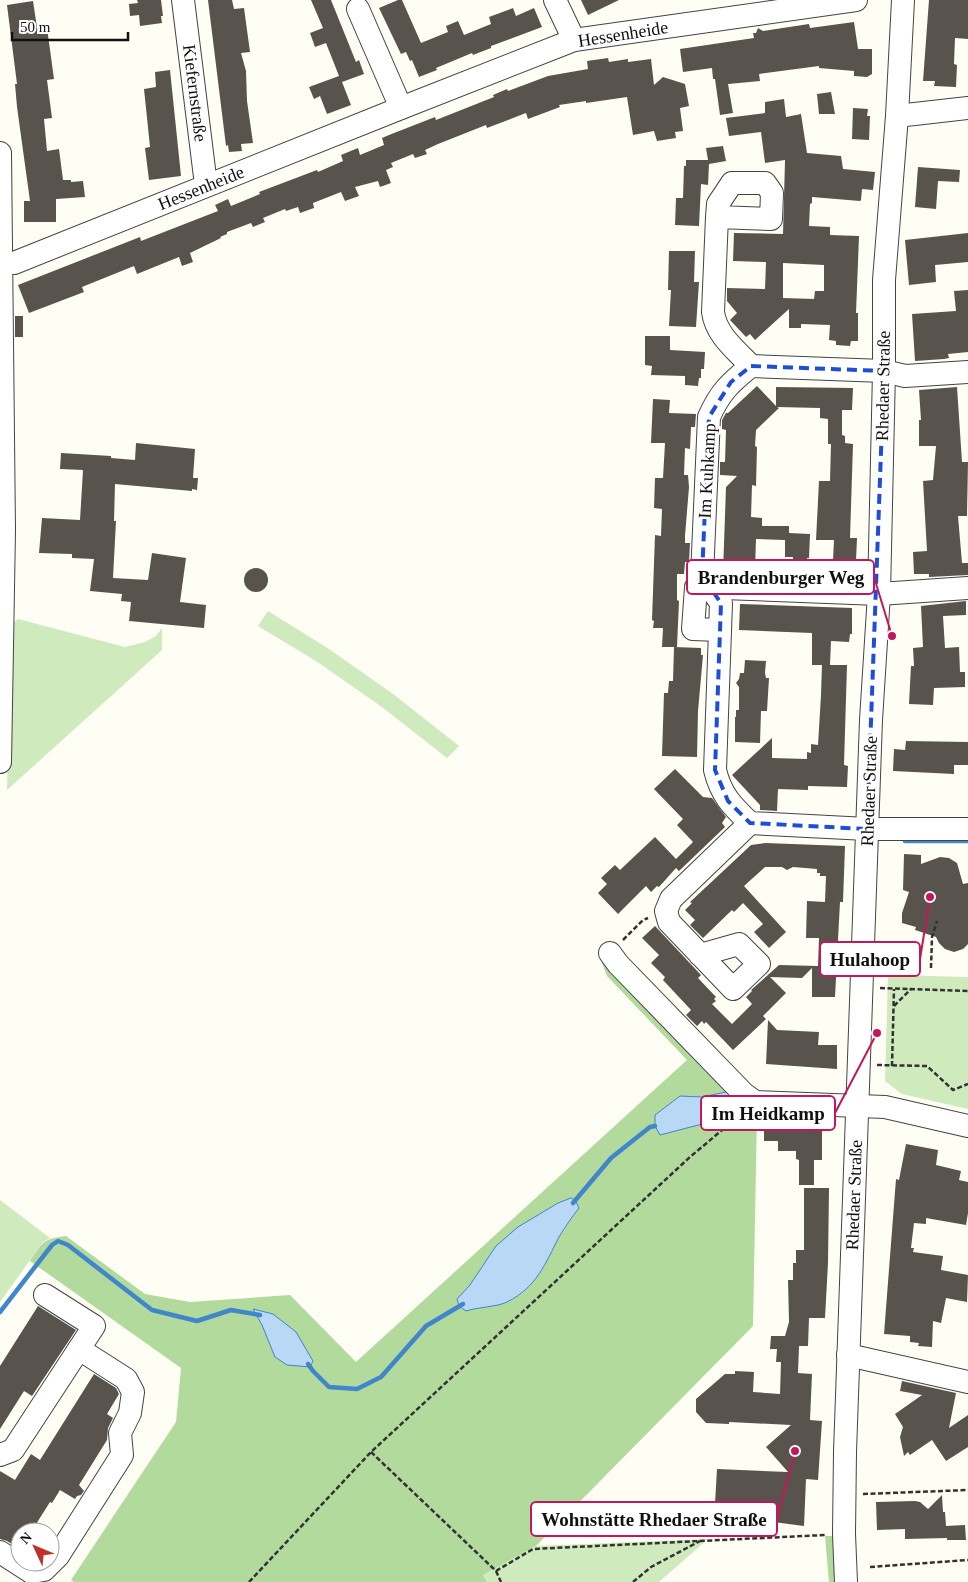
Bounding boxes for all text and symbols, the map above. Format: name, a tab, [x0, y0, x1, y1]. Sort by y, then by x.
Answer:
scale bar	[12, 10, 129, 42]
street label: Hessenheide	[577, 17, 669, 51]
text: 50 m	[20, 19, 51, 35]
street label: Kiefernstraße	[179, 43, 211, 143]
street label: Hessenheide	[155, 162, 247, 214]
street label: Rhedaer Straße	[872, 331, 894, 441]
street label: Im Kuhkamp	[695, 423, 719, 519]
callout: Brandenburger Weg	[687, 560, 874, 594]
text: Brandenburger Weg	[698, 567, 865, 588]
street label: Rhedaer Straße	[857, 735, 881, 847]
callout: Hulahoop	[820, 942, 920, 976]
text: Hulahoop	[830, 949, 910, 970]
callout: Im Heidkamp	[701, 1096, 835, 1130]
text: Im Heidkamp	[711, 1103, 825, 1124]
street label: Rhedaer Straße	[842, 1139, 866, 1251]
callout: Wohnstätte Rhedaer Straße	[531, 1502, 777, 1536]
text: Wohnstätte Rhedaer Straße	[541, 1509, 767, 1530]
north arrow	[10, 1522, 60, 1572]
text: N	[17, 1529, 35, 1547]

